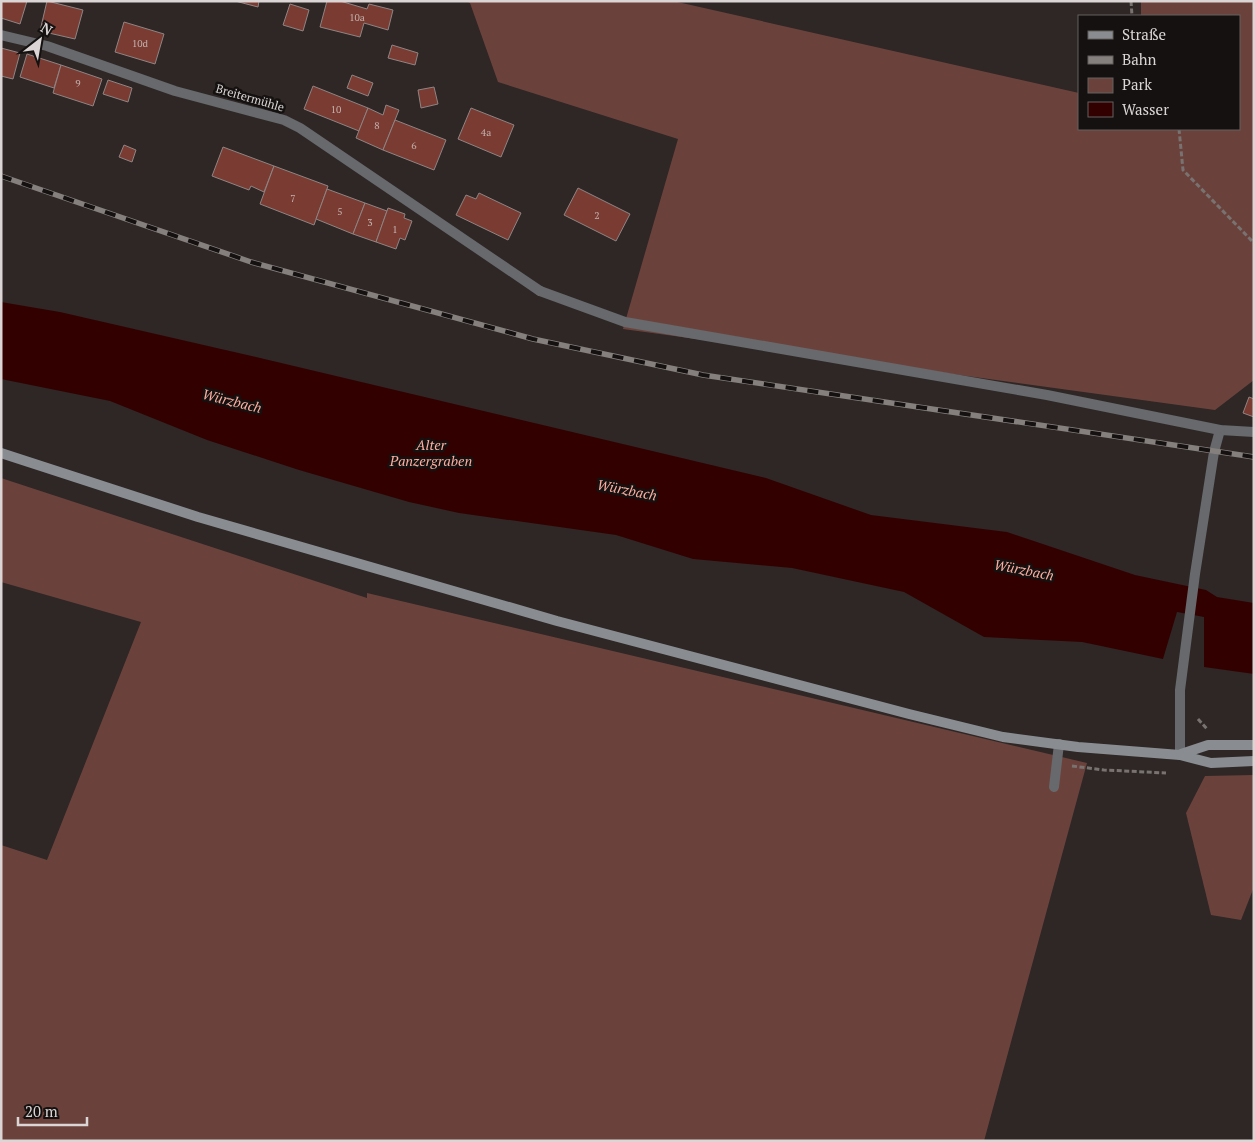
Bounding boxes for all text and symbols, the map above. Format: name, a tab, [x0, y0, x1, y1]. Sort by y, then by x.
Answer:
house number: 10a	[349, 11, 365, 24]
north arrow	[15, 15, 65, 65]
legend	[1078, 15, 1240, 130]
text: N	[38, 18, 57, 40]
text: Straße	[1122, 24, 1166, 44]
house number: 10d	[132, 37, 149, 50]
text: Bahn	[1122, 49, 1157, 69]
text: Park	[1122, 74, 1152, 94]
house number: 9	[75, 77, 81, 90]
street label: Breitermühle	[214, 81, 286, 114]
text: Wasser	[1122, 99, 1169, 119]
house number: 10	[331, 103, 341, 116]
house number: 8	[374, 119, 380, 132]
house number: 4a	[481, 126, 491, 139]
house number: 6	[411, 139, 417, 152]
house number: 7	[290, 192, 296, 205]
house number: 5	[337, 205, 343, 218]
house number: 2	[594, 209, 600, 222]
house number: 3	[367, 216, 373, 229]
house number: 1	[392, 223, 398, 236]
water label: Würzbach	[200, 384, 264, 417]
water label: Alter Panzergraben	[389, 435, 472, 470]
water label: Würzbach	[596, 474, 659, 505]
water label: Würzbach	[993, 554, 1056, 585]
scale bar	[18, 1094, 86, 1126]
text: 20 m	[25, 1101, 58, 1121]

